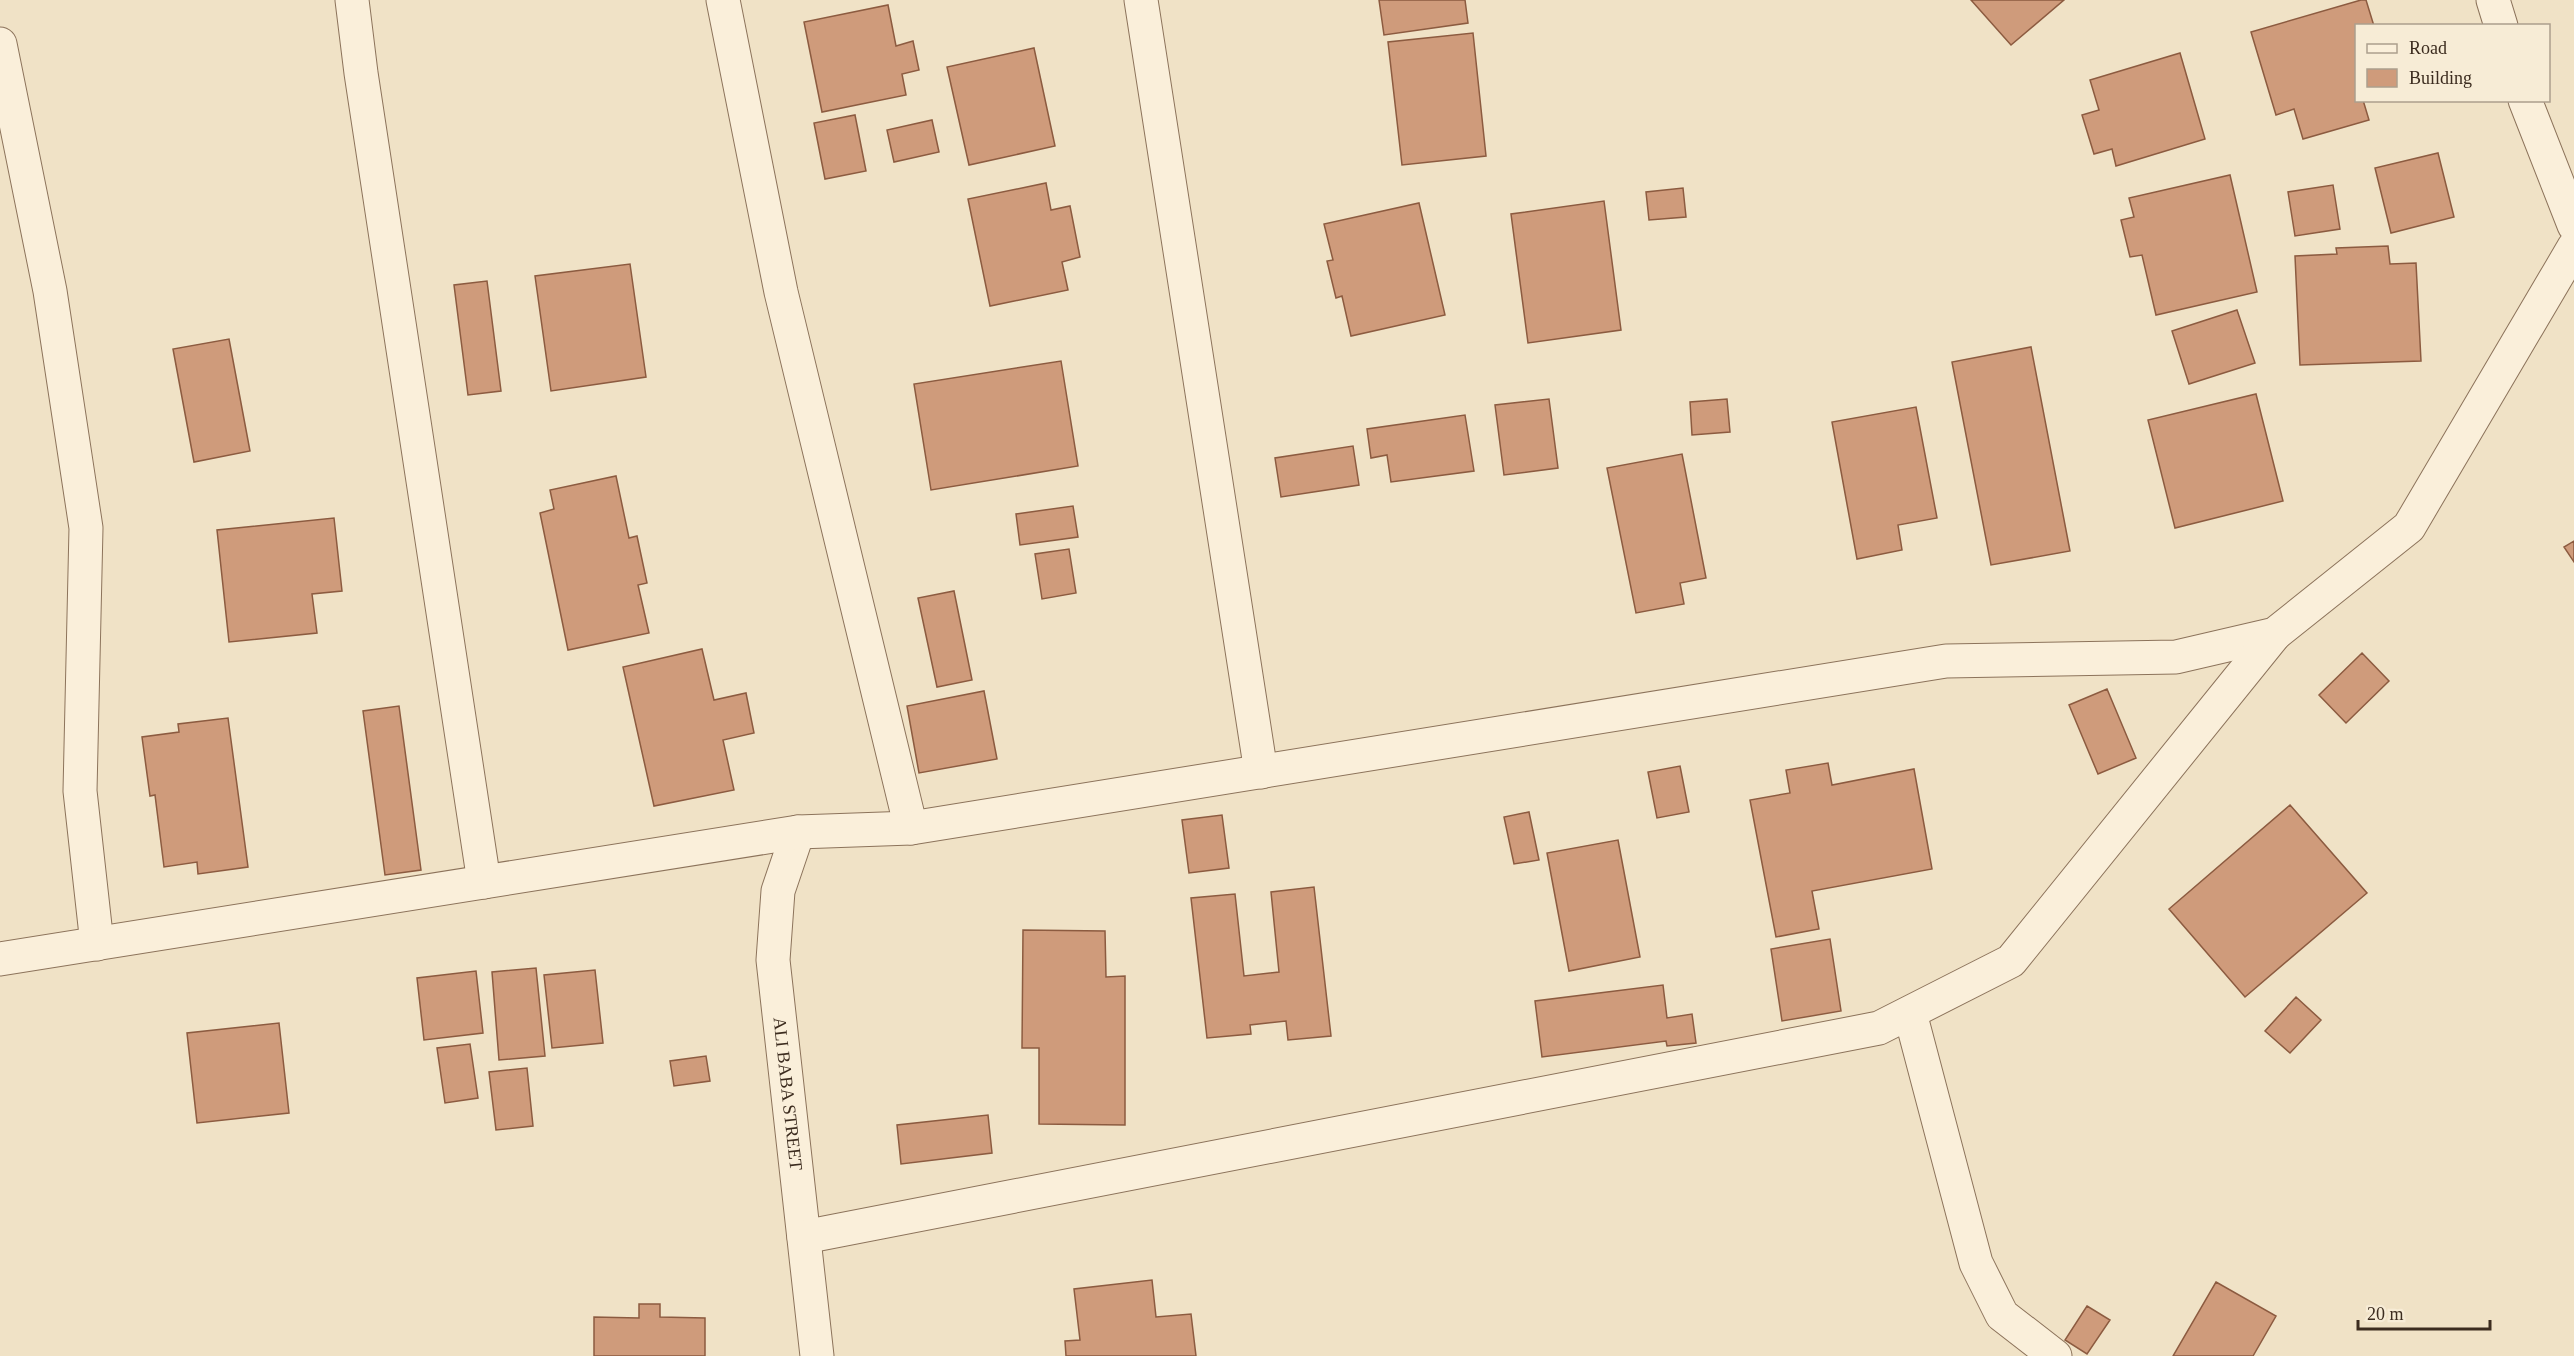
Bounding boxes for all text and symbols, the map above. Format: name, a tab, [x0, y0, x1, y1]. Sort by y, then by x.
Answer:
legend	[2355, 24, 2550, 102]
text: Road	[2409, 38, 2447, 58]
text: Building	[2409, 68, 2472, 88]
street label: ALI BABA STREET	[769, 1016, 806, 1171]
scale bar	[2358, 1293, 2490, 1331]
text: 20 m	[2367, 1304, 2404, 1324]

